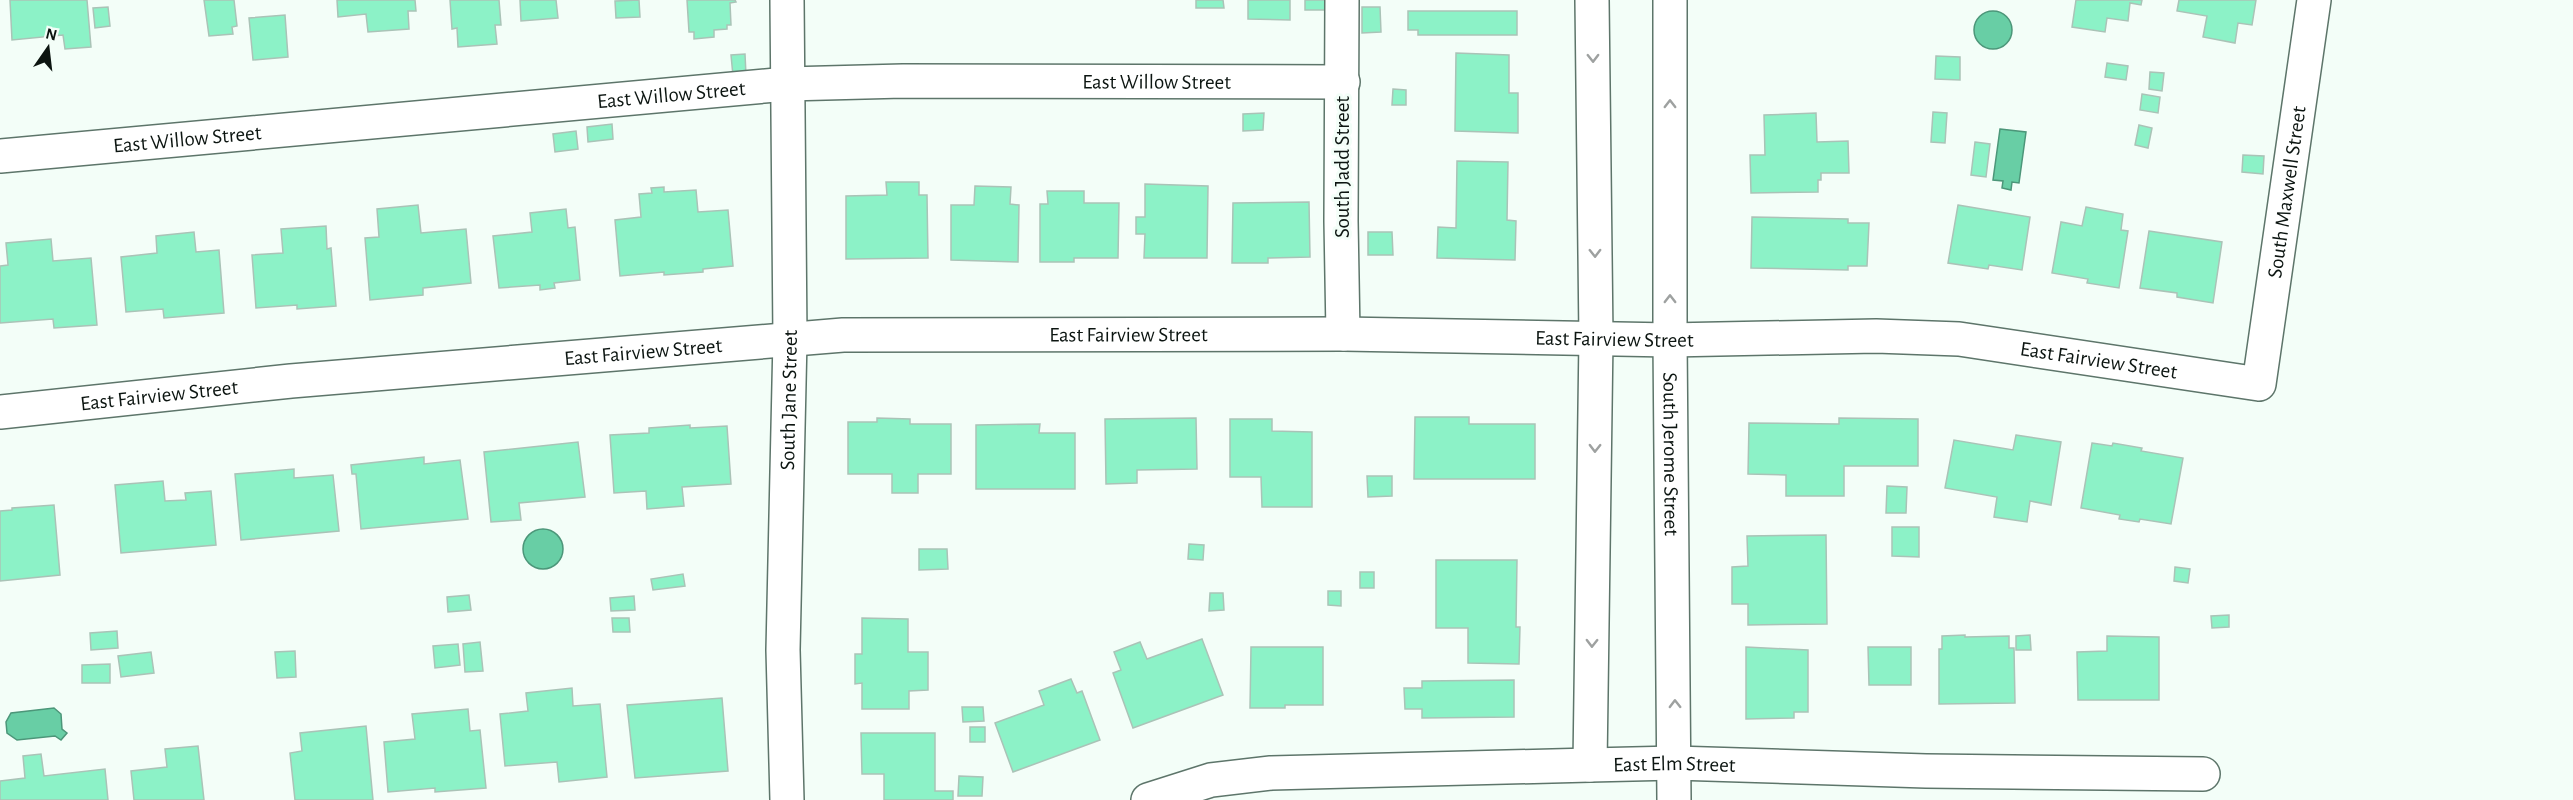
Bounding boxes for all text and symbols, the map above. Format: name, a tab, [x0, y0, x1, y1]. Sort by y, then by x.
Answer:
north arrow	[18, 18, 78, 78]
text: N	[44, 25, 59, 44]
one-way arrow	[1586, 54, 1599, 63]
street label: East Willow Street	[1082, 71, 1231, 92]
street label: East Willow Street	[596, 77, 746, 112]
street label: South Jadd Street	[1332, 96, 1353, 238]
one-way arrow	[1664, 100, 1676, 109]
street label: South Maxwell Street	[2264, 104, 2309, 279]
street label: East Willow Street	[112, 122, 263, 156]
one-way arrow	[1589, 249, 1601, 258]
one-way arrow	[1664, 295, 1676, 304]
street label: East Fairview Street	[1049, 324, 1208, 345]
street label: East Fairview Street	[1535, 327, 1694, 351]
street label: South Jane Street	[777, 329, 801, 471]
street label: East Fairview Street	[563, 335, 723, 369]
street label: East Fairview Street	[2019, 338, 2179, 382]
street label: South Jerome Street	[1660, 372, 1682, 536]
street label: East Fairview Street	[79, 376, 239, 414]
one-way arrow	[1588, 444, 1601, 453]
one-way arrow	[1585, 639, 1598, 648]
one-way arrow	[1669, 700, 1681, 709]
street label: East Elm Street	[1613, 752, 1736, 775]

